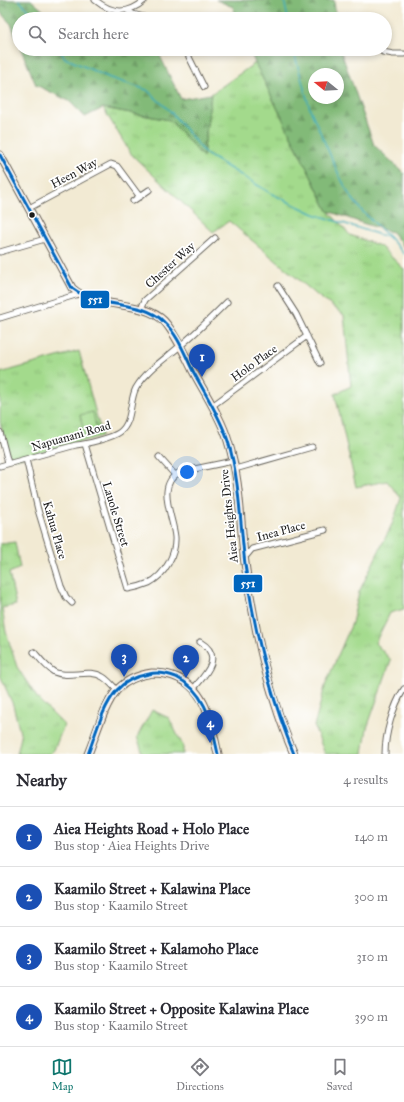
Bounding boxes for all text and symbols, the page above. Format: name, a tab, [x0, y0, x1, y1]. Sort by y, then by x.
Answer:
search box	[12, 12, 392, 56]
icon: search	[26, 23, 48, 45]
text: Search here	[58, 25, 129, 43]
north arrow	[308, 68, 344, 104]
street label: Heen Way	[48, 155, 100, 191]
unlabelled marker	[27, 210, 37, 220]
street label: Chester Way	[142, 239, 198, 291]
line badge: 551	[80, 290, 110, 309]
text: 551	[88, 293, 103, 306]
street label: Holo Place	[228, 342, 280, 384]
pin: 1	[189, 344, 215, 377]
street label: Napuanani Road	[30, 418, 112, 454]
your location	[177, 462, 197, 482]
street label: Aiea Heights Drive	[217, 469, 242, 564]
street label: Lauole Street	[100, 480, 133, 549]
street label: Kahua Place	[40, 499, 70, 561]
street label: Inea Place	[255, 518, 307, 544]
line badge: 551	[233, 574, 263, 593]
text: 551	[241, 577, 256, 590]
pin: 3	[111, 644, 137, 677]
pin: 2	[173, 645, 199, 678]
pin: 4	[197, 710, 223, 743]
text: Nearby	[16, 770, 67, 791]
text: 4 results	[343, 772, 388, 788]
text: Aiea Heights Road + Holo Place	[54, 820, 249, 838]
text: 1	[26, 829, 32, 845]
text: 140 m	[354, 829, 388, 845]
text: Bus stop · Aiea Heights Drive	[54, 838, 210, 854]
text: Kaamilo Street + Kalawina Place	[54, 880, 251, 898]
text: 2	[26, 889, 32, 905]
text: 300 m	[354, 889, 388, 905]
text: Bus stop · Kaamilo Street	[54, 898, 188, 914]
text: Kaamilo Street + Kalamoho Place	[54, 940, 258, 958]
text: 3	[26, 949, 32, 965]
text: 310 m	[356, 949, 388, 965]
text: Bus stop · Kaamilo Street	[54, 958, 188, 974]
text: Kaamilo Street + Opposite Kalawina Place	[54, 1000, 309, 1018]
text: 4	[25, 1009, 33, 1025]
text: 390 m	[355, 1009, 388, 1025]
text: Bus stop · Kaamilo Street	[54, 1018, 188, 1034]
tab: Map	[51, 1056, 73, 1093]
tab: Directions	[176, 1056, 224, 1093]
tab: Saved	[326, 1056, 353, 1093]

